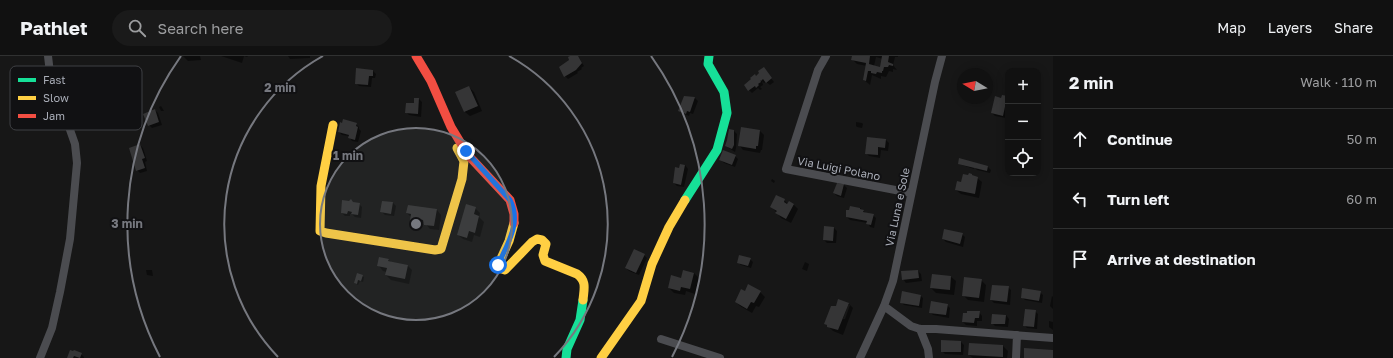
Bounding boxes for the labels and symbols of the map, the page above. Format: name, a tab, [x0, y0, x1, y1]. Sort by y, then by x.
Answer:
legend	[10, 66, 142, 130]
north arrow	[957, 68, 993, 104]
text: Fast	[43, 73, 66, 86]
text: 2 min	[264, 80, 296, 95]
text: Slow	[43, 91, 69, 104]
text: Jam	[43, 109, 65, 122]
route end	[457, 142, 475, 160]
text: 1 min	[333, 148, 363, 163]
street label: Via Luigi Polano	[796, 154, 882, 182]
street label: Via Luna e Sole	[882, 166, 912, 248]
text: 3 min	[111, 216, 143, 231]
centre of rings	[409, 217, 423, 231]
route start	[489, 256, 507, 274]

